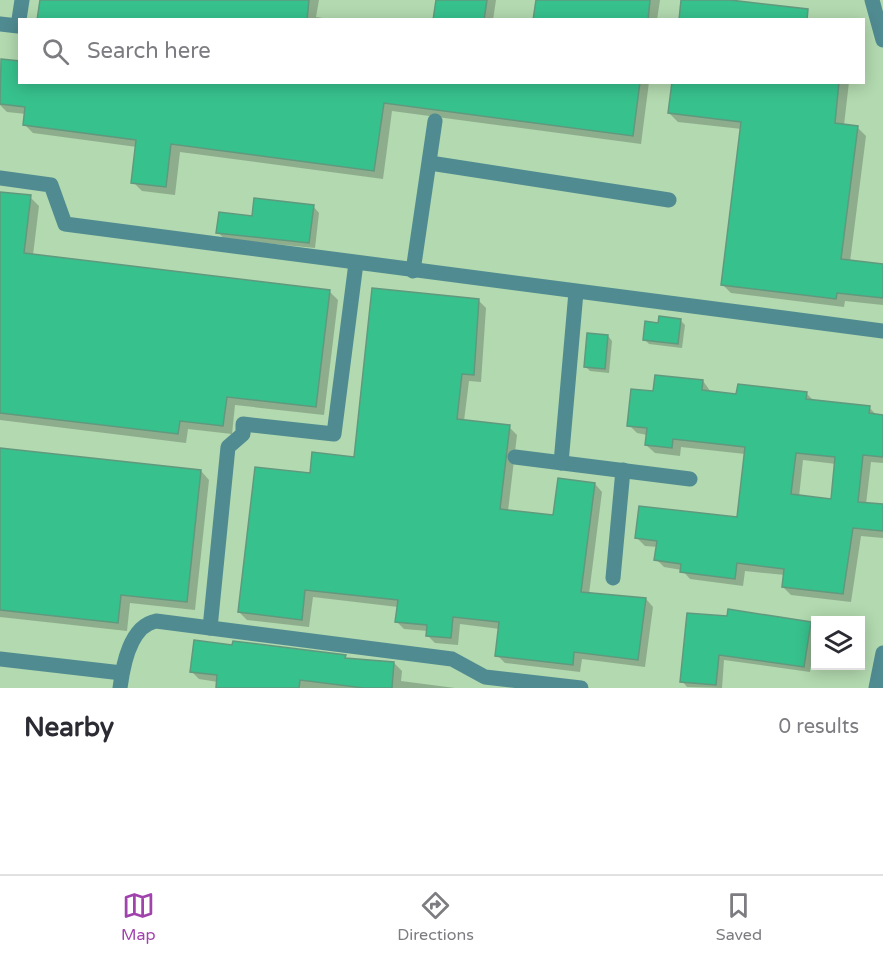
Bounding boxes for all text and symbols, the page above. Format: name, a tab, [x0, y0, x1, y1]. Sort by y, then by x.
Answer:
search box	[18, 18, 865, 84]
icon: search	[39, 35, 72, 68]
text: Search here	[87, 38, 211, 64]
map controls	[811, 616, 865, 670]
button: layers	[811, 616, 865, 670]
text: Nearby	[24, 712, 114, 743]
text: 0 results	[779, 715, 859, 739]
tab: Map	[121, 889, 155, 945]
tab: Directions	[397, 889, 474, 945]
tab: Saved	[716, 889, 762, 945]

